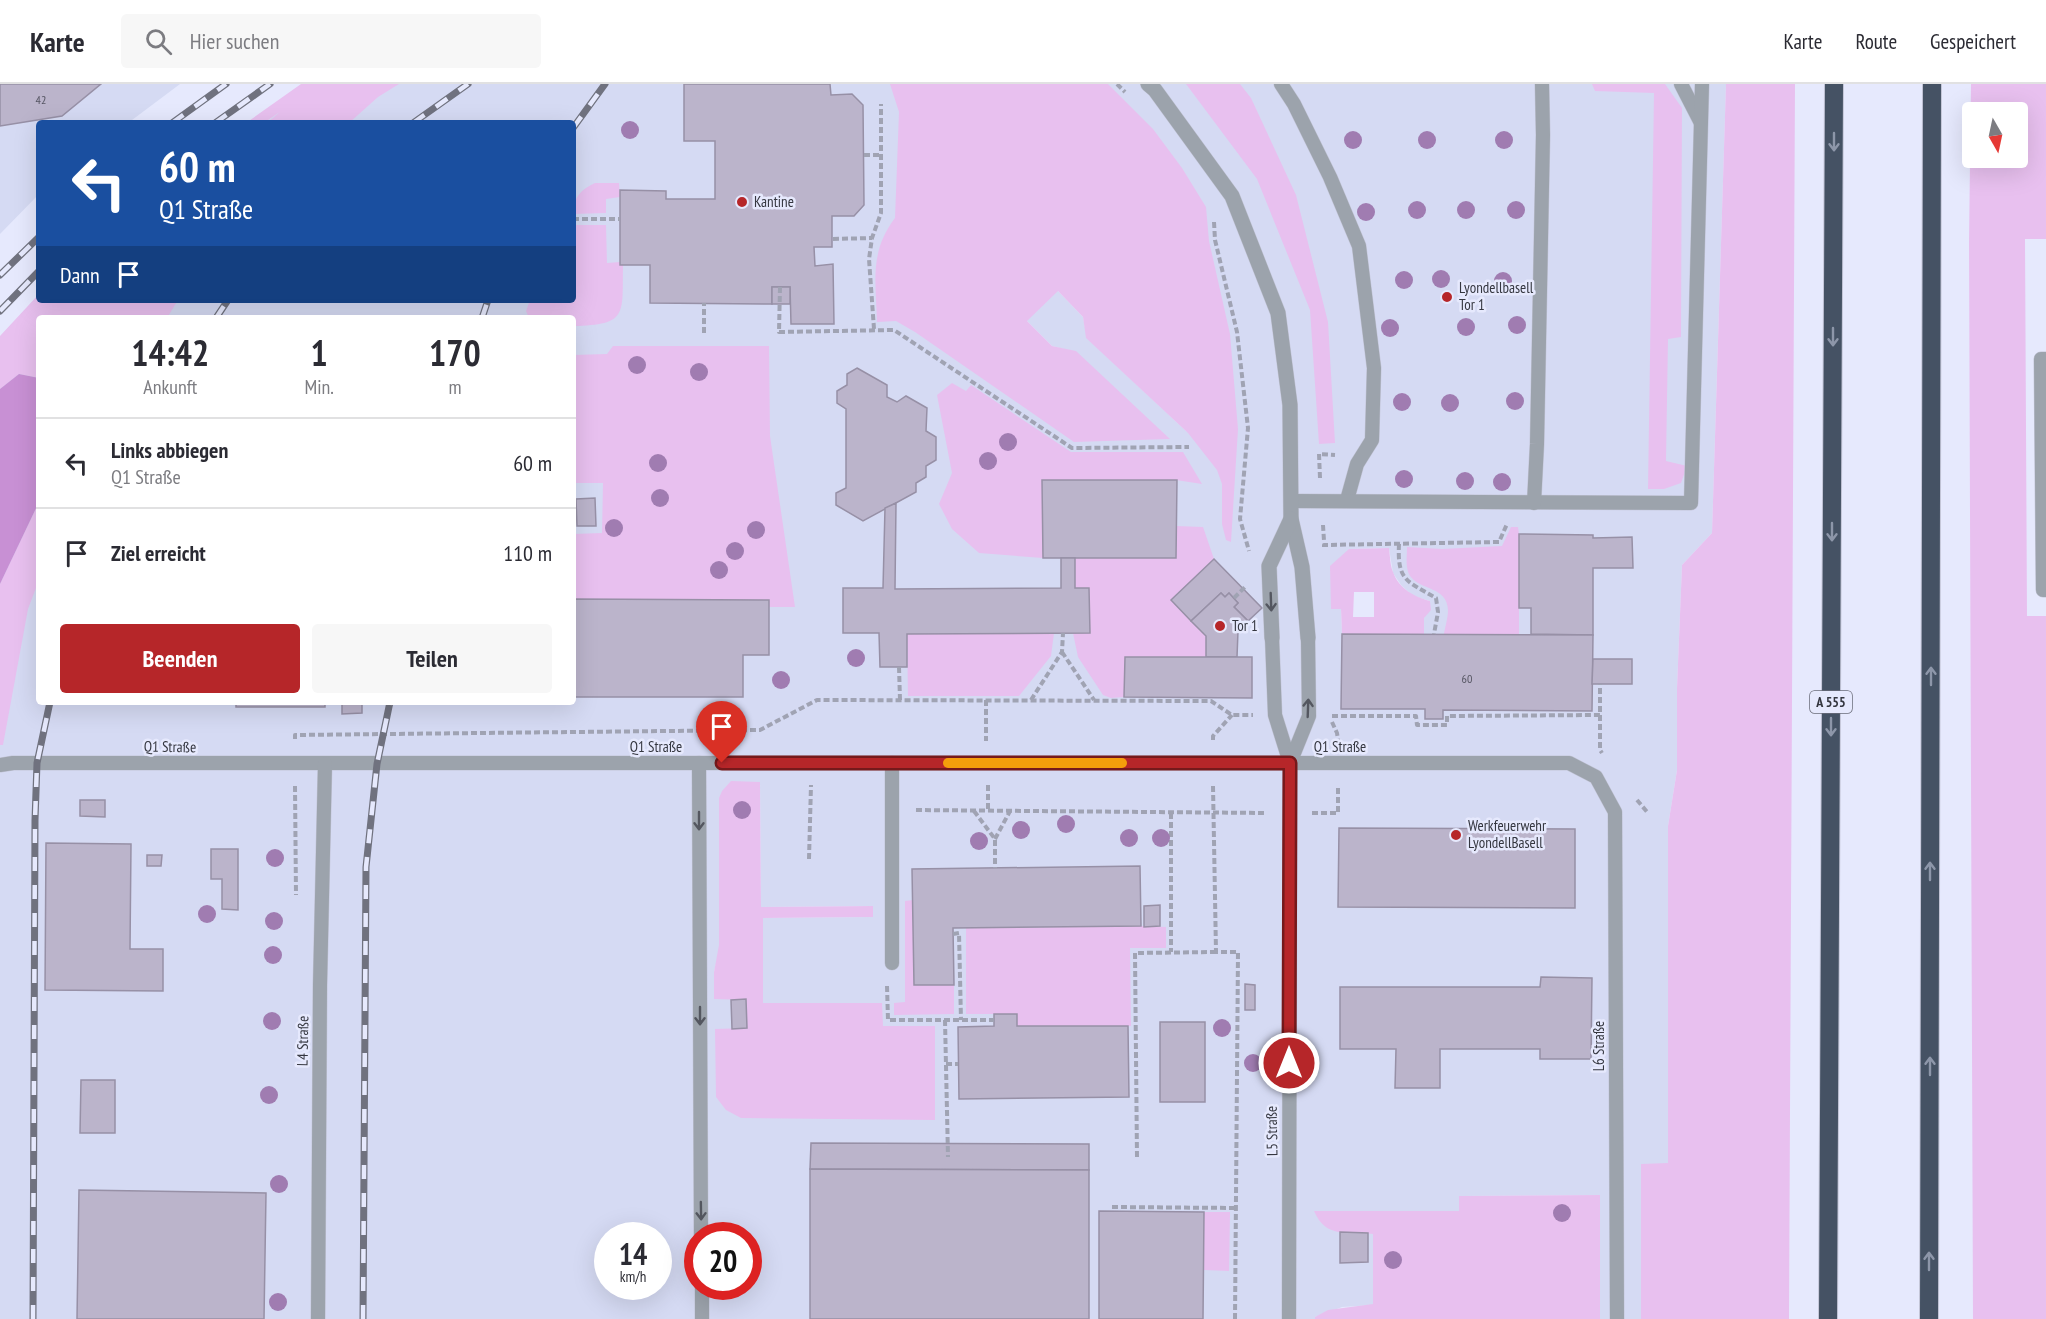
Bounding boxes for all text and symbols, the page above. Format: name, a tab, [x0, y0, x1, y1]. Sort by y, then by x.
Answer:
search box	[121, 14, 541, 68]
text: Karte	[30, 23, 85, 60]
icon: search	[142, 25, 175, 58]
text: Hier suchen	[190, 27, 279, 55]
text: Karte	[1784, 28, 1822, 55]
text: Route	[1855, 28, 1897, 55]
text: Gespeichert	[1930, 28, 2016, 55]
house number: 42	[36, 92, 46, 107]
north arrow	[1962, 102, 2028, 168]
map controls	[1962, 102, 2028, 168]
one-way arrow	[1828, 132, 1840, 152]
text: 60 m	[159, 139, 236, 194]
icon: left	[60, 144, 138, 222]
text: Q1 Straße	[159, 192, 253, 226]
place label: Kantine	[754, 192, 794, 211]
marker: Kantine	[735, 195, 749, 209]
icon: arrive	[112, 258, 145, 291]
text: Dann	[60, 261, 100, 289]
place label: Lyondellbasell Tor 1	[1459, 278, 1534, 314]
marker: Lyondellbasell Tor 1	[1440, 290, 1454, 304]
one-way arrow	[1827, 327, 1839, 347]
text: 14:42	[131, 329, 209, 376]
text: 1	[311, 329, 328, 376]
text: 170	[429, 329, 481, 376]
text: Ankunft	[143, 374, 197, 400]
text: Min.	[304, 374, 334, 400]
text: m	[448, 374, 461, 400]
text: Links abbiegen	[111, 436, 228, 464]
icon: left	[60, 447, 93, 480]
text: 60 m	[513, 449, 552, 477]
text: Q1 Straße	[111, 464, 181, 490]
one-way arrow	[1826, 522, 1838, 542]
icon: arrive	[60, 537, 93, 570]
text: Ziel erreicht	[111, 539, 206, 567]
text: 110 m	[503, 539, 552, 567]
one-way arrow	[1265, 592, 1276, 612]
place label: Tor 1	[1232, 616, 1258, 635]
marker: Tor 1	[1213, 619, 1227, 633]
button: Beenden	[60, 624, 300, 693]
button: Teilen	[312, 624, 552, 693]
one-way arrow	[1925, 666, 1937, 686]
house number: 60	[1462, 671, 1472, 686]
road number: A 555	[1810, 691, 1852, 713]
one-way arrow	[1303, 699, 1314, 719]
pin	[696, 701, 747, 763]
icon: arrive	[705, 710, 738, 743]
one-way arrow	[1825, 717, 1837, 737]
street label: Q1 Straße	[144, 737, 196, 756]
street label: Q1 Straße	[630, 737, 682, 756]
street label: Q1 Straße	[1314, 737, 1366, 756]
one-way arrow	[694, 811, 705, 831]
place label: Werkfeuerwehr LyondellBasell	[1468, 816, 1547, 852]
marker: Werkfeuerwehr LyondellBasell	[1449, 828, 1463, 842]
one-way arrow	[1924, 861, 1936, 881]
one-way arrow	[694, 1006, 706, 1026]
street label: L4 Straße	[293, 1016, 312, 1066]
street label: L6 Straße	[1589, 1021, 1608, 1071]
position arrow	[1257, 1031, 1321, 1095]
one-way arrow	[1924, 1056, 1936, 1076]
street label: L5 Straße	[1262, 1106, 1281, 1156]
one-way arrow	[695, 1201, 707, 1221]
speed limit sign: 20	[684, 1222, 762, 1300]
text: 14	[619, 1234, 647, 1273]
one-way arrow	[1923, 1251, 1935, 1271]
text: km/h	[620, 1267, 646, 1286]

